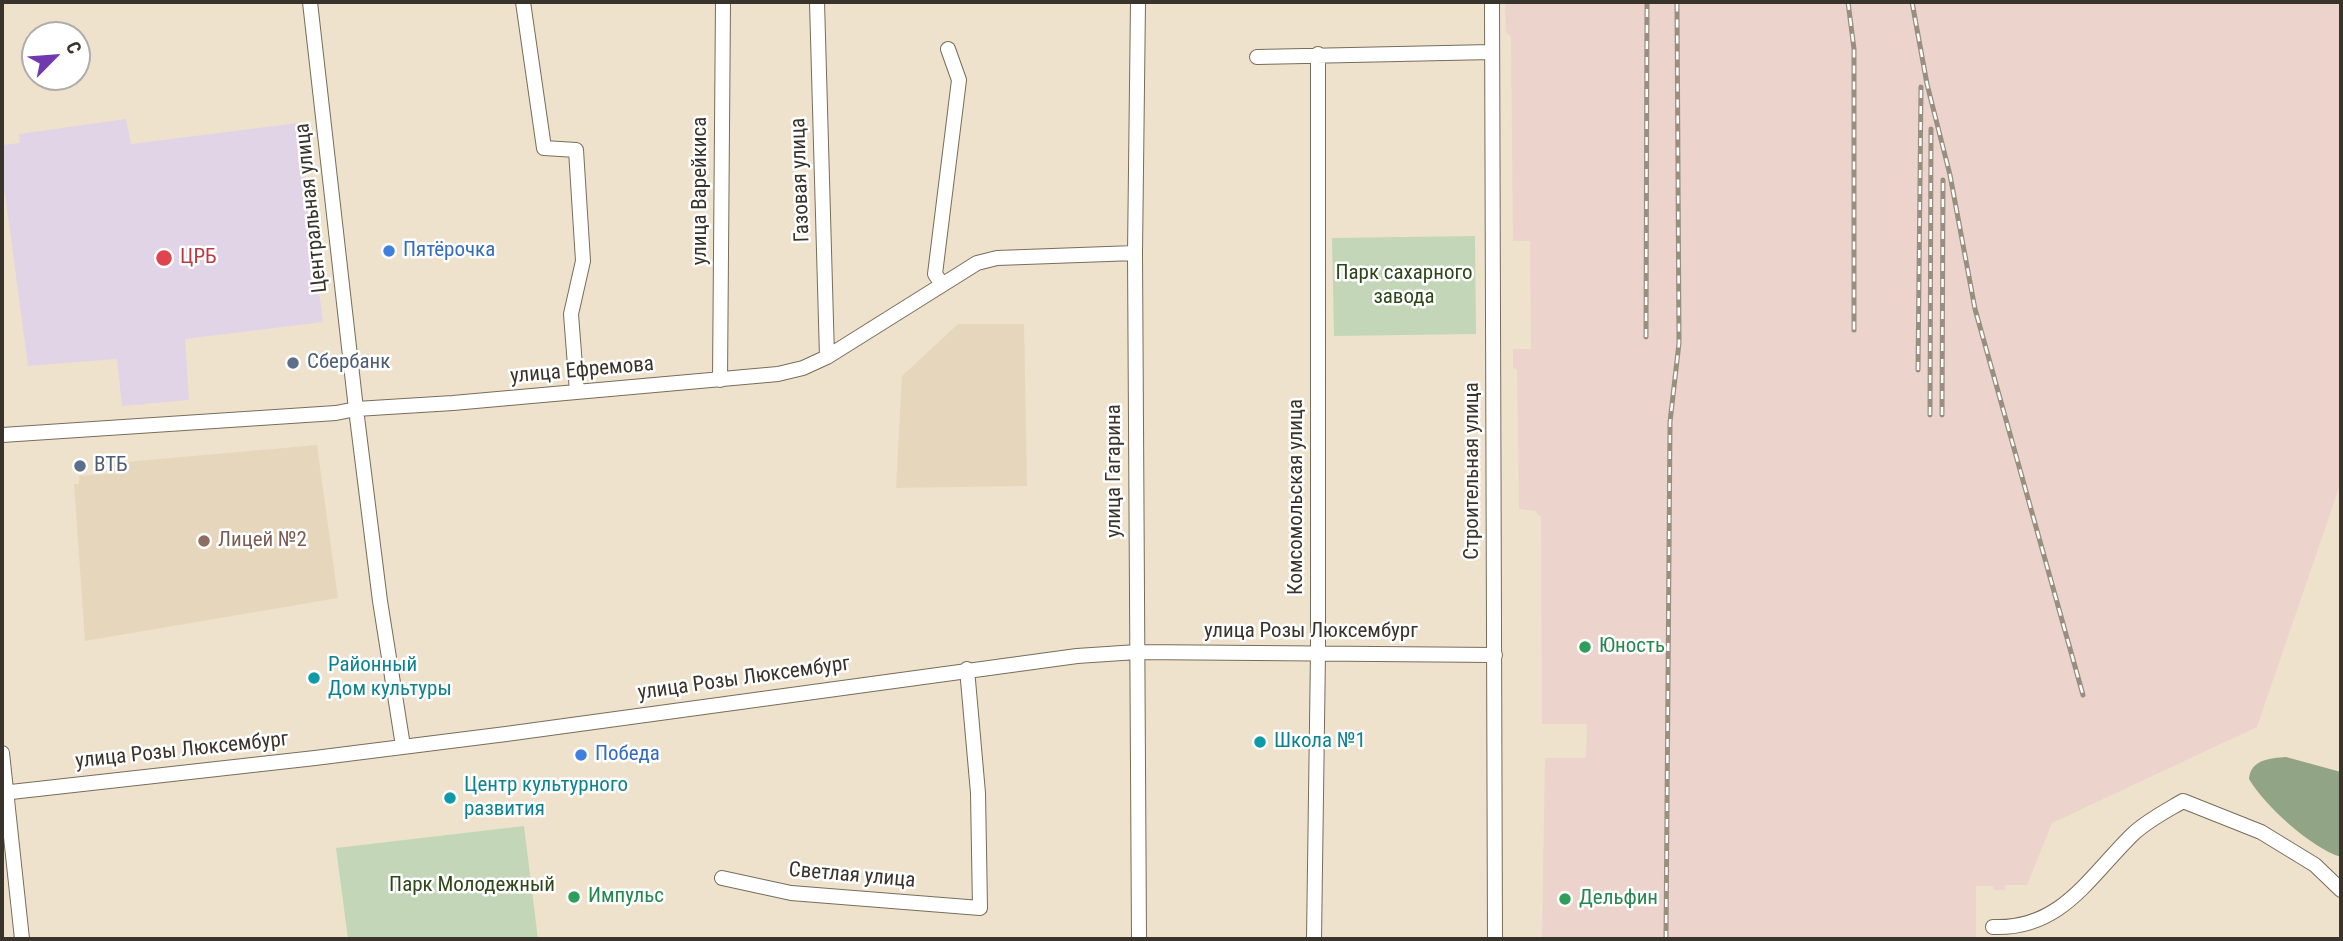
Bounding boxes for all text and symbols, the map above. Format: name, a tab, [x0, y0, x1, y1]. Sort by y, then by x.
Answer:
north arrow	[21, 21, 91, 91]
text: С	[61, 38, 86, 58]
street label: улица Варейкиса	[688, 117, 714, 265]
street label: Газовая улица	[786, 117, 816, 243]
street label: Центральная улица	[291, 122, 333, 294]
place label: Пятёрочка	[403, 238, 495, 264]
marker: Пятёрочка	[381, 243, 397, 259]
place label: ЦРБ	[180, 245, 217, 271]
marker: ЦРБ	[154, 248, 174, 268]
park label: Парк сахарного завода	[1335, 261, 1473, 311]
place label: Сбербанк	[307, 350, 390, 376]
street label: улица Ефремова	[509, 352, 655, 390]
marker: Сбербанк	[285, 355, 301, 371]
street label: Строительная улица	[1460, 382, 1486, 560]
street label: Комсомольская улица	[1284, 399, 1310, 595]
street label: улица Гагарина	[1102, 404, 1128, 538]
place label: ВТБ	[94, 453, 128, 479]
marker: ВТБ	[72, 458, 88, 474]
place label: Лицей №2	[218, 528, 307, 554]
marker: Лицей №2	[196, 533, 212, 549]
street label: улица Розы Люксембург	[1204, 619, 1418, 645]
place label: Юность	[1599, 634, 1665, 660]
marker: Юность	[1577, 639, 1593, 655]
street label: улица Розы Люксембург	[636, 652, 852, 706]
place label: Районный Дом культуры	[328, 653, 452, 703]
marker: Районный Дом культуры	[306, 670, 322, 686]
street label: улица Розы Люксембург	[74, 727, 290, 775]
place label: Школа №1	[1274, 729, 1366, 755]
marker: Школа №1	[1252, 734, 1268, 750]
place label: Победа	[595, 742, 660, 768]
marker: Победа	[573, 747, 589, 763]
place label: Центр культурного развития	[464, 773, 628, 823]
marker: Центр культурного развития	[442, 790, 458, 806]
street label: Светлая улица	[788, 858, 916, 894]
park label: Парк Молодежный	[389, 873, 555, 899]
place label: Импульс	[588, 884, 664, 910]
place label: Дельфин	[1579, 886, 1658, 912]
marker: Импульс	[566, 889, 582, 905]
marker: Дельфин	[1557, 891, 1573, 907]

